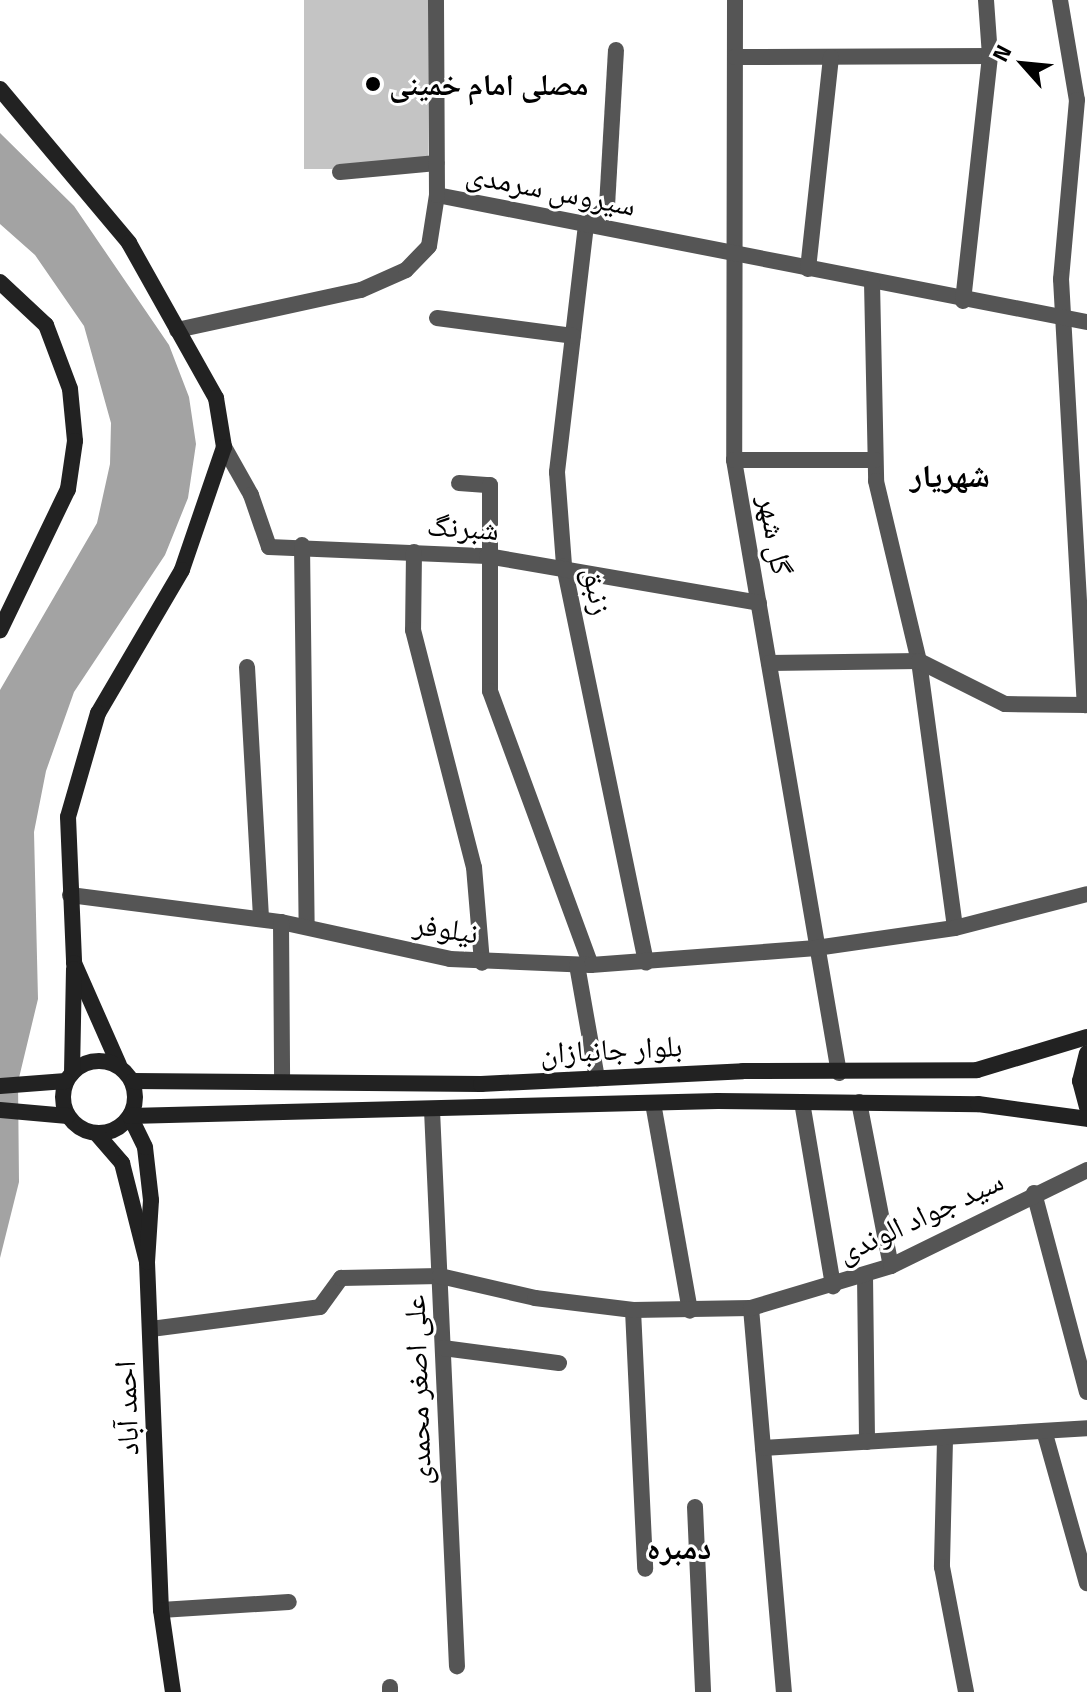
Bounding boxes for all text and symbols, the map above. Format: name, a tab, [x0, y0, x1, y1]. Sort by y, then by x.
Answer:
north arrow	[983, 24, 1063, 104]
text: N	[983, 39, 1020, 68]
place label: مصلی امام خمینی	[389, 66, 588, 102]
marker: مصلی امام خمینی	[364, 75, 382, 93]
street label: سیروس سرمدی	[463, 155, 639, 223]
district label: شهریار	[910, 456, 990, 494]
street label: گل شهر	[751, 492, 801, 578]
street label: شبرنگ	[426, 507, 500, 547]
street label: زنبق	[576, 564, 620, 618]
street label: نیلوفر	[411, 905, 481, 951]
street label: بلوار جانبازان	[539, 1027, 683, 1071]
street label: سید جواد الوندی	[831, 1162, 1009, 1270]
street label: علی اصغر محمدی	[396, 1294, 438, 1486]
street label: احمد آباد	[106, 1360, 146, 1456]
district label: دمبره	[647, 1528, 711, 1566]

